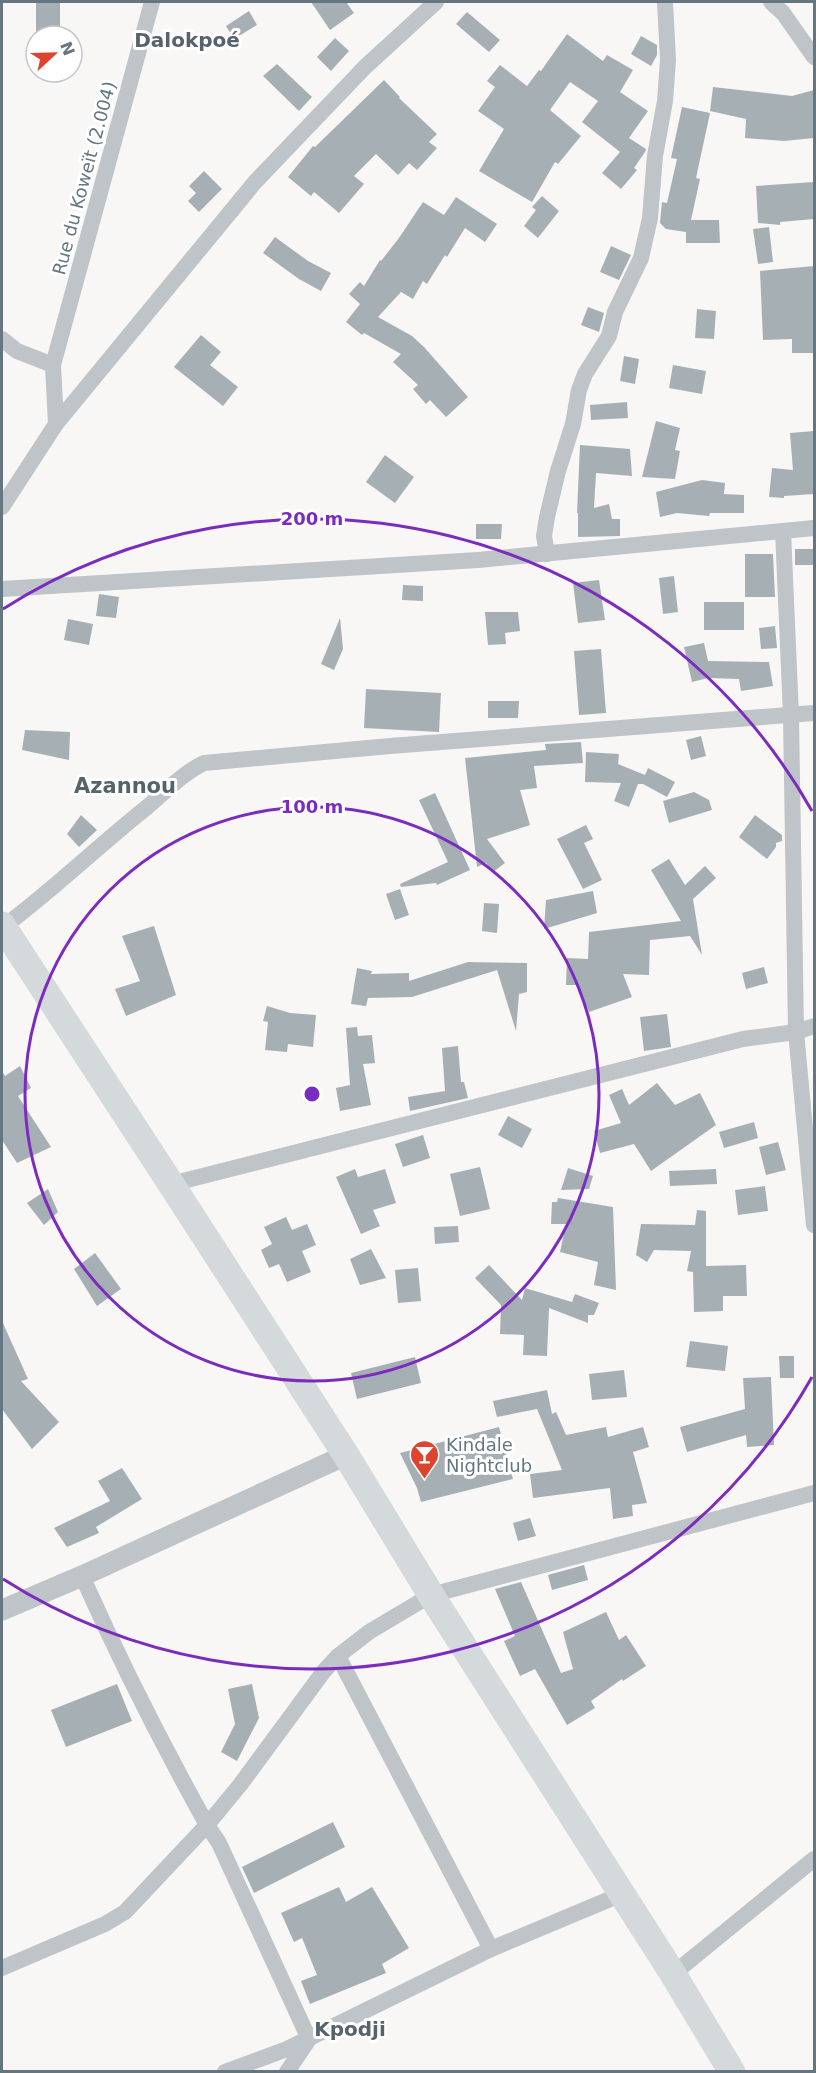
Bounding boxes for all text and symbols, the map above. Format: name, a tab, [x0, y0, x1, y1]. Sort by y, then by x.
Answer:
north arrow	[24, 24, 84, 84]
district label: Dalokpoé	[134, 28, 240, 52]
text: N	[56, 39, 79, 58]
street label: Rue du Koweït (2.004)	[48, 79, 120, 277]
text: 200 m	[281, 508, 343, 529]
district label: Azannou	[74, 774, 176, 798]
text: 100 m	[281, 796, 343, 817]
centre of rings	[302, 1084, 322, 1104]
place label: Kindale Nightclub	[446, 1434, 532, 1476]
bar icon: Kindale Nightclub	[409, 1438, 441, 1480]
district label: Kpodji	[314, 2017, 386, 2041]

